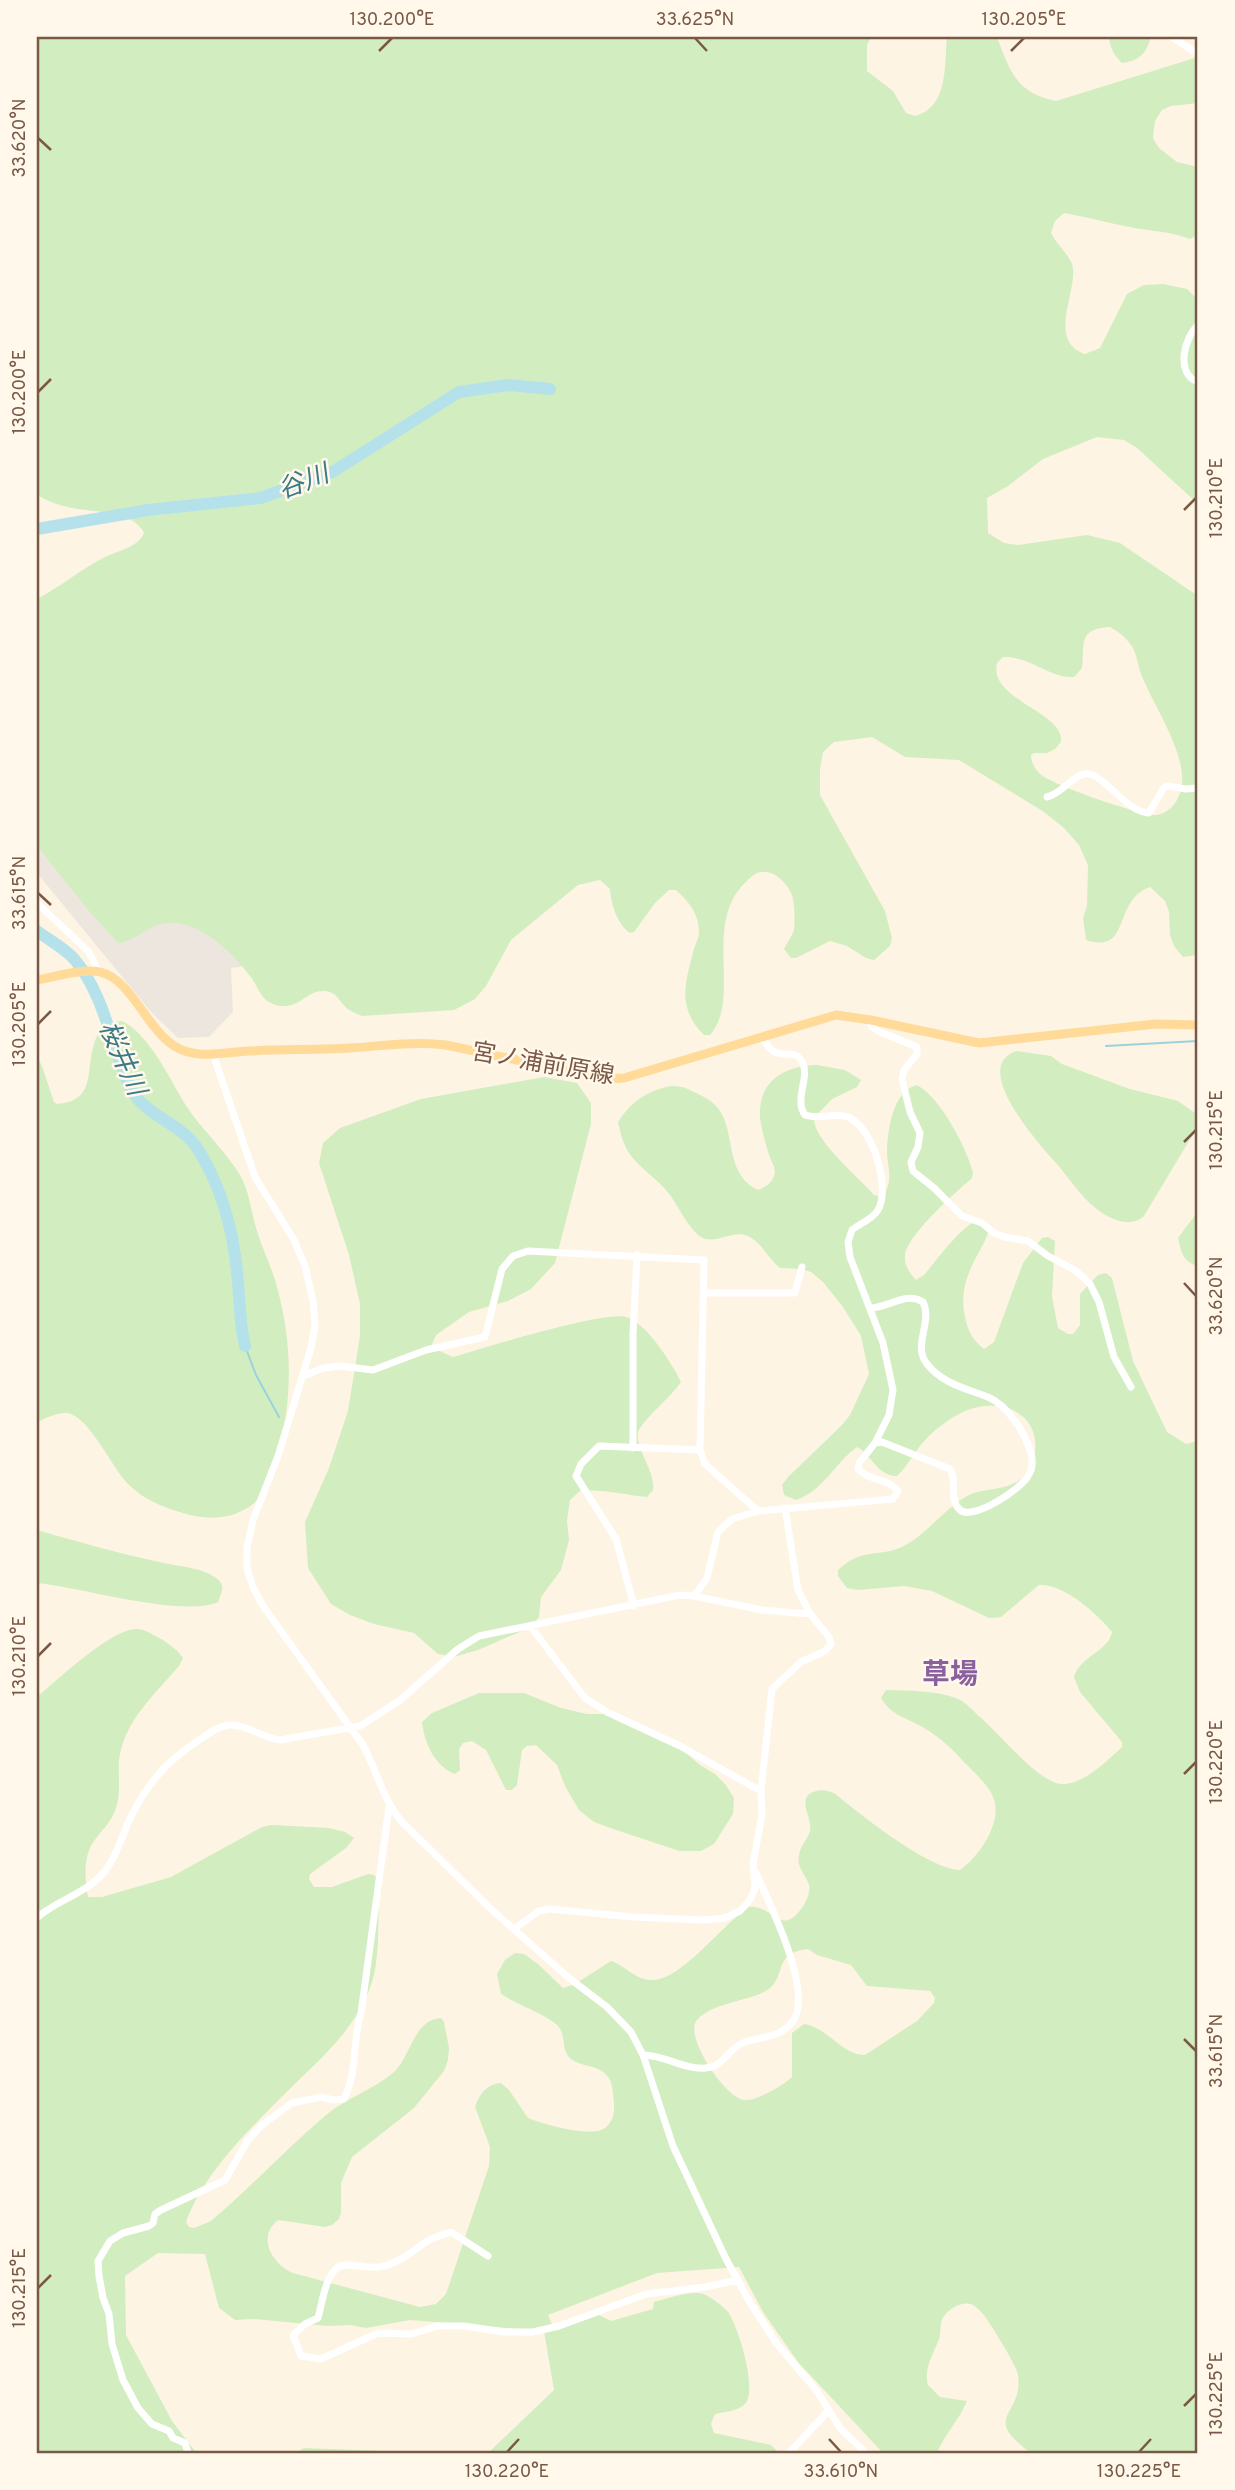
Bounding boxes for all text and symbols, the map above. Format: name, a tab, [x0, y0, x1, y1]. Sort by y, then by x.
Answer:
text: 130.200°E	[349, 9, 435, 32]
text: 33.625°N	[656, 9, 734, 32]
text: 130.205°E	[982, 9, 1066, 32]
text: 33.620°N	[9, 98, 32, 178]
text: 130.200°E	[9, 349, 32, 435]
water label: 谷川	[274, 458, 337, 508]
text: 130.210°E	[1206, 458, 1229, 538]
text: 33.615°N	[9, 856, 32, 930]
text: 130.205°E	[9, 982, 32, 1066]
water label: 桜井川	[90, 1017, 153, 1104]
street label: 宮ノ浦前原線	[469, 1038, 616, 1092]
text: 130.215°E	[1206, 1090, 1229, 1170]
text: 33.620°N	[1206, 1256, 1229, 1336]
text: 130.210°E	[9, 1616, 32, 1696]
district label: 草場	[922, 1658, 978, 1694]
text: 130.220°E	[1206, 1720, 1229, 1804]
text: 33.615°N	[1206, 2014, 1229, 2088]
text: 130.215°E	[9, 2248, 32, 2328]
text: 130.225°E	[1206, 2352, 1229, 2436]
text: 130.220°E	[465, 2461, 549, 2484]
text: 33.610°N	[804, 2461, 878, 2484]
text: 130.225°E	[1097, 2461, 1181, 2484]

